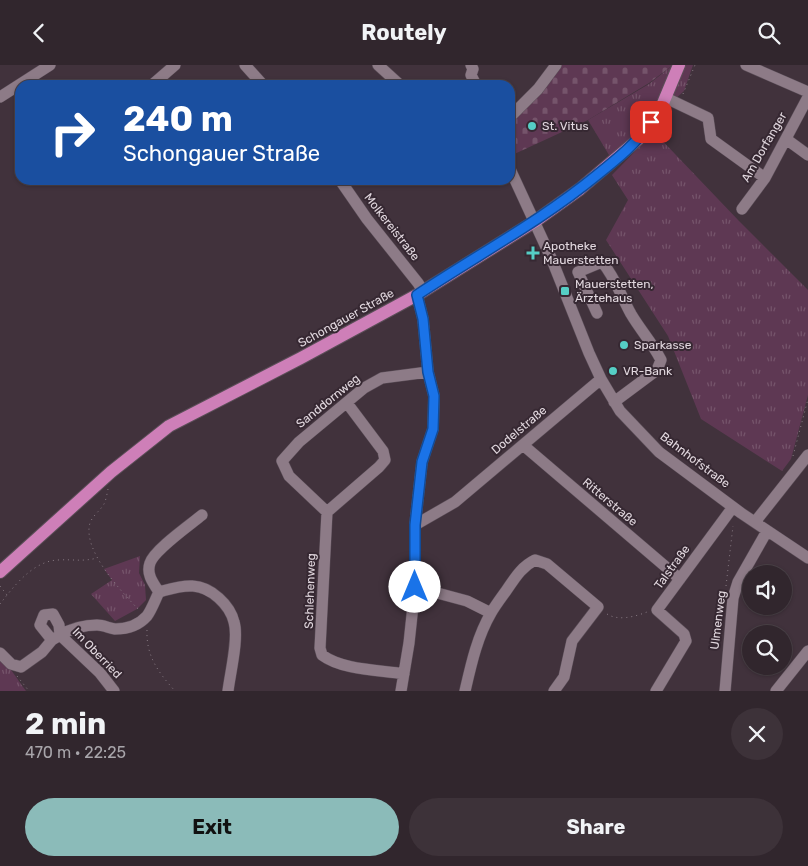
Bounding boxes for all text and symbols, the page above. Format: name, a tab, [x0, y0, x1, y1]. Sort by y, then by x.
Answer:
icon: back	[25, 19, 53, 47]
text: Routely	[361, 19, 447, 46]
icon: search	[755, 19, 783, 47]
text: 240 m	[123, 98, 233, 140]
icon: right	[40, 100, 105, 165]
pin	[630, 101, 672, 143]
icon: arrive	[637, 108, 665, 136]
street label: Am Dorfanger	[738, 109, 790, 184]
place label: St. Vitus	[542, 119, 589, 133]
marker: St. Vitus	[526, 120, 538, 132]
text: Schongauer Straße	[123, 140, 320, 167]
street label: Molkereistraße	[361, 190, 423, 264]
place label: Apotheke Mauerstetten	[543, 239, 619, 267]
marker: Apotheke Mauerstetten	[527, 247, 539, 259]
place label: Mauerstetten, Ärztehaus	[575, 277, 654, 305]
marker: Mauerstetten, Ärztehaus	[559, 285, 571, 297]
street label: Schongauer Straße	[296, 286, 397, 350]
place label: Sparkasse	[634, 338, 692, 352]
marker: Sparkasse	[618, 339, 630, 351]
place label: VR-Bank	[623, 364, 673, 378]
marker: VR-Bank	[607, 365, 619, 377]
street label: Sanddornweg	[293, 371, 363, 431]
street label: Dodelstraße	[489, 403, 550, 457]
street label: Bahnhofstraße	[657, 429, 733, 491]
street label: Ritterstraße	[580, 475, 640, 529]
street label: Talstraße	[651, 542, 693, 592]
street label: Schlehenweg	[302, 553, 318, 629]
position arrow	[388, 560, 440, 612]
map controls	[742, 565, 792, 675]
button: sound	[742, 565, 792, 615]
street label: Ulmenweg	[707, 590, 729, 650]
street label: Im Oberried	[69, 625, 125, 681]
button: search	[742, 625, 792, 675]
text: 2 min	[25, 706, 106, 742]
button: close	[731, 708, 783, 760]
text: 470 m · 22:25	[25, 743, 126, 762]
button: Exit	[25, 798, 399, 856]
button: Share	[409, 798, 783, 856]

